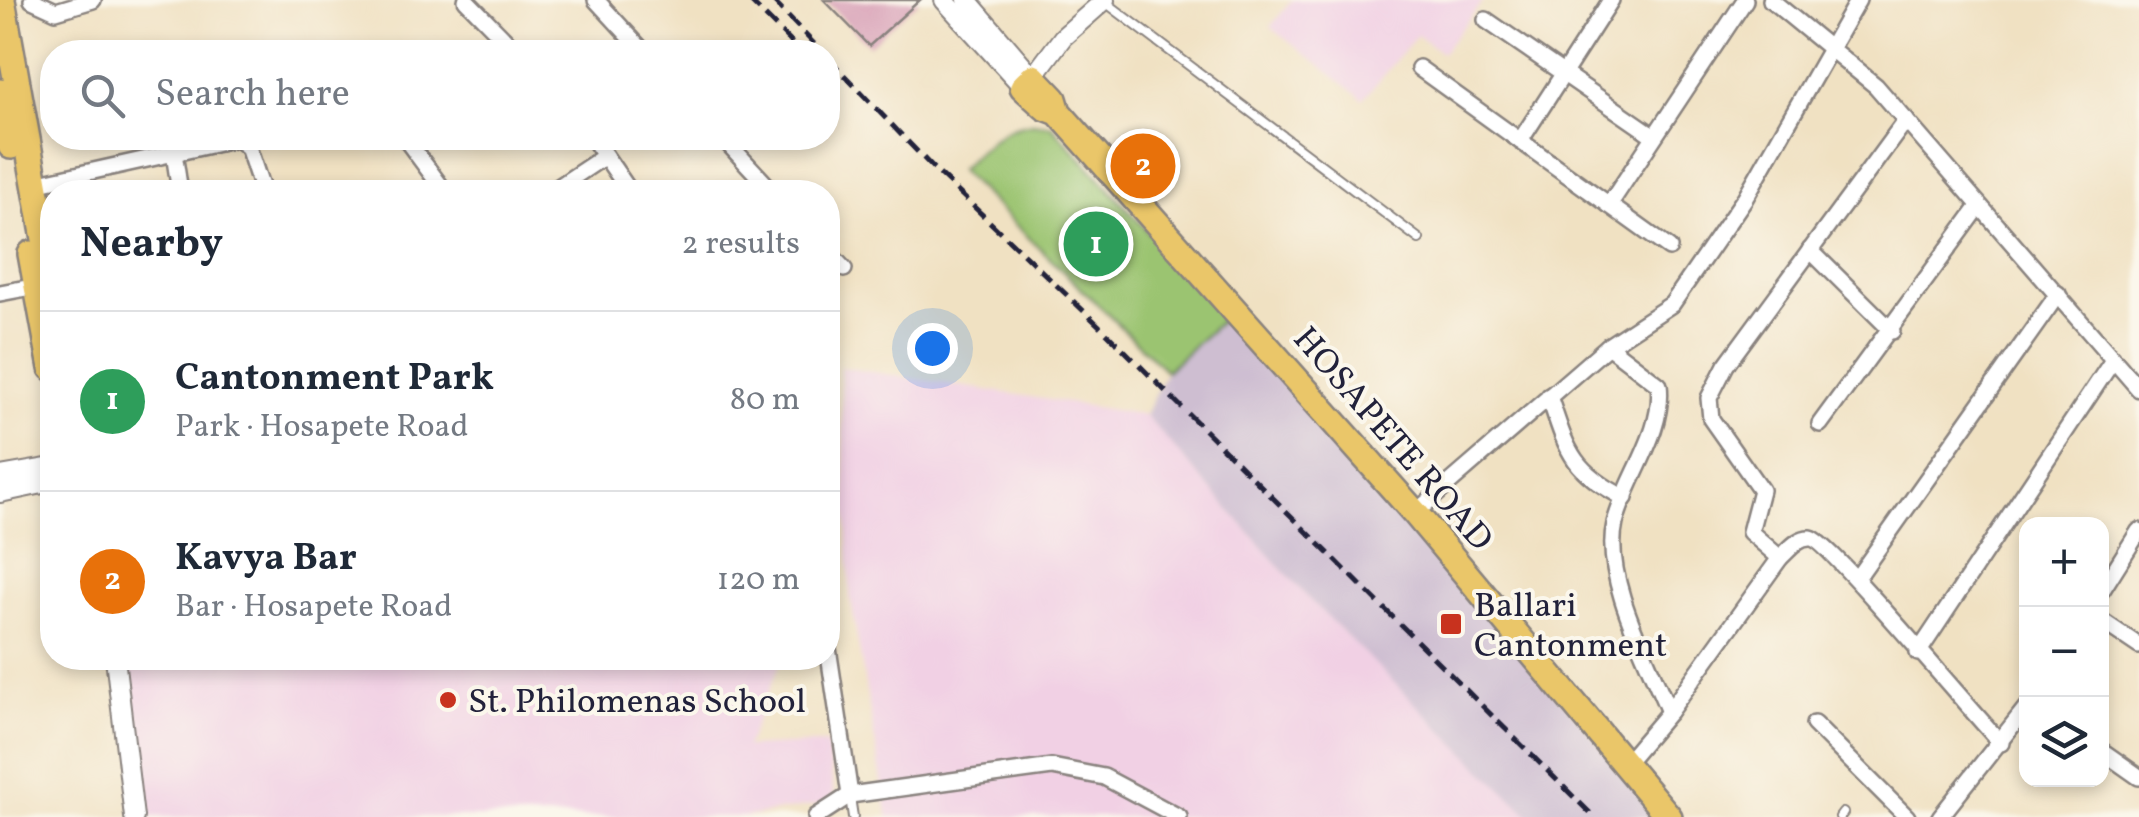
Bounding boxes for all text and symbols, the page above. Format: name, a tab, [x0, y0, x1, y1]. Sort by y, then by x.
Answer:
search box	[40, 40, 840, 150]
icon: search	[75, 68, 130, 123]
text: Search here	[155, 69, 350, 122]
pin: 2	[1110, 128, 1176, 204]
pin: 1	[1064, 206, 1128, 282]
text: Nearby	[80, 216, 223, 275]
text: 2 results	[682, 223, 800, 267]
street label: HOSAPETE ROAD	[1281, 317, 1503, 563]
your location	[907, 323, 958, 374]
text: Cantonment Park	[175, 353, 494, 406]
text: 1	[106, 379, 119, 423]
text: 80 m	[730, 379, 800, 423]
text: Park · Hosapete Road	[175, 406, 468, 450]
map controls	[2019, 517, 2109, 787]
button: +	[2019, 517, 2109, 607]
text: Kavya Bar	[175, 533, 357, 586]
text: 2	[104, 559, 121, 603]
text: 120 m	[717, 559, 800, 603]
place label: Ballari Cantonment	[1474, 583, 1667, 671]
text: Bar · Hosapete Road	[175, 586, 452, 630]
button: −	[2019, 607, 2109, 697]
marker: Ballari Cantonment	[1438, 611, 1464, 637]
place label: St. Philomenas School	[468, 679, 806, 727]
marker: St. Philomenas School	[437, 689, 459, 711]
button: layers	[2019, 697, 2109, 787]

